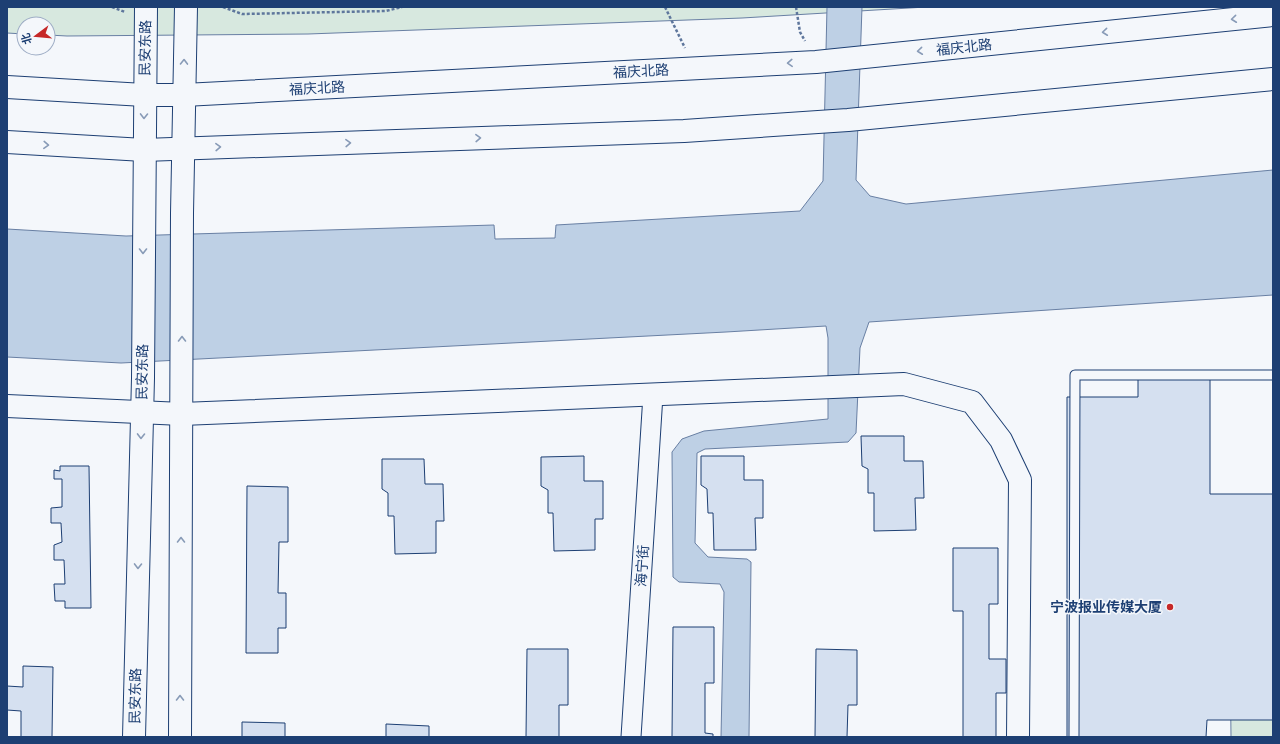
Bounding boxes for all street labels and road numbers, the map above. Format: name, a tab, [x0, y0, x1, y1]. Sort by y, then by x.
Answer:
street label: 民安东路	[137, 20, 153, 76]
street label: 福庆北路	[935, 36, 993, 58]
street label: 福庆北路	[613, 62, 669, 80]
street label: 福庆北路	[289, 79, 345, 97]
street label: 民安东路	[134, 344, 150, 400]
street label: 海宁街	[633, 544, 651, 588]
street label: 民安东路	[127, 668, 143, 724]

